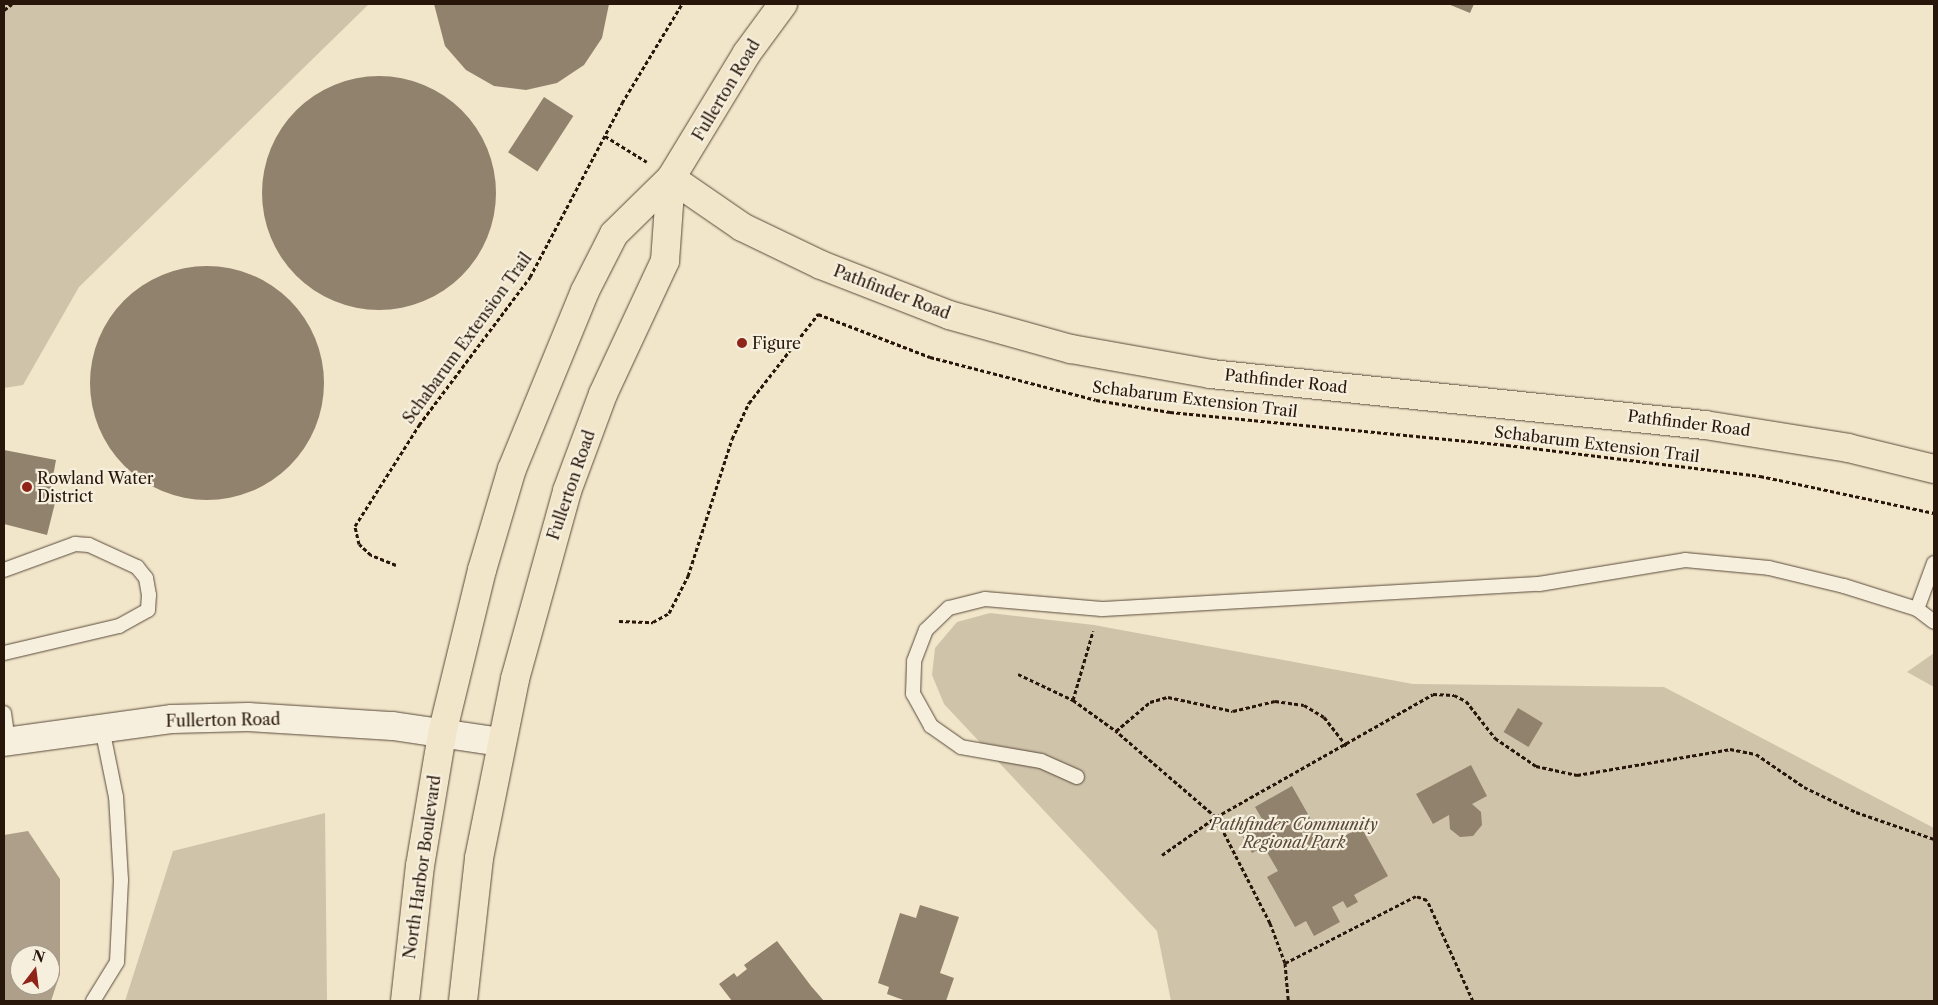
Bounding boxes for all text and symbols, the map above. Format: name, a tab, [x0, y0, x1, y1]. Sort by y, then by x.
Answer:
street label: Fullerton Road	[688, 36, 764, 144]
street label: Schabarum Extension Trail	[398, 249, 536, 427]
street label: Pathfinder Road	[831, 261, 953, 323]
place label: Figure	[752, 333, 801, 353]
marker: Figure	[736, 337, 748, 349]
street label: Pathfinder Road	[1223, 365, 1349, 397]
street label: Schabarum Extension Trail	[1091, 377, 1299, 421]
street label: Pathfinder Road	[1626, 406, 1752, 440]
street label: Schabarum Extension Trail	[1493, 422, 1701, 466]
street label: Fullerton Road	[543, 428, 599, 542]
place label: Rowland Water District	[37, 468, 154, 506]
marker: Rowland Water District	[21, 481, 33, 493]
street label: Fullerton Road	[165, 709, 281, 731]
street label: North Harbor Boulevard	[400, 774, 444, 960]
park label: Pathfinder Community Regional Park	[1210, 814, 1378, 852]
north arrow	[10, 945, 60, 995]
text: N	[30, 946, 47, 967]

